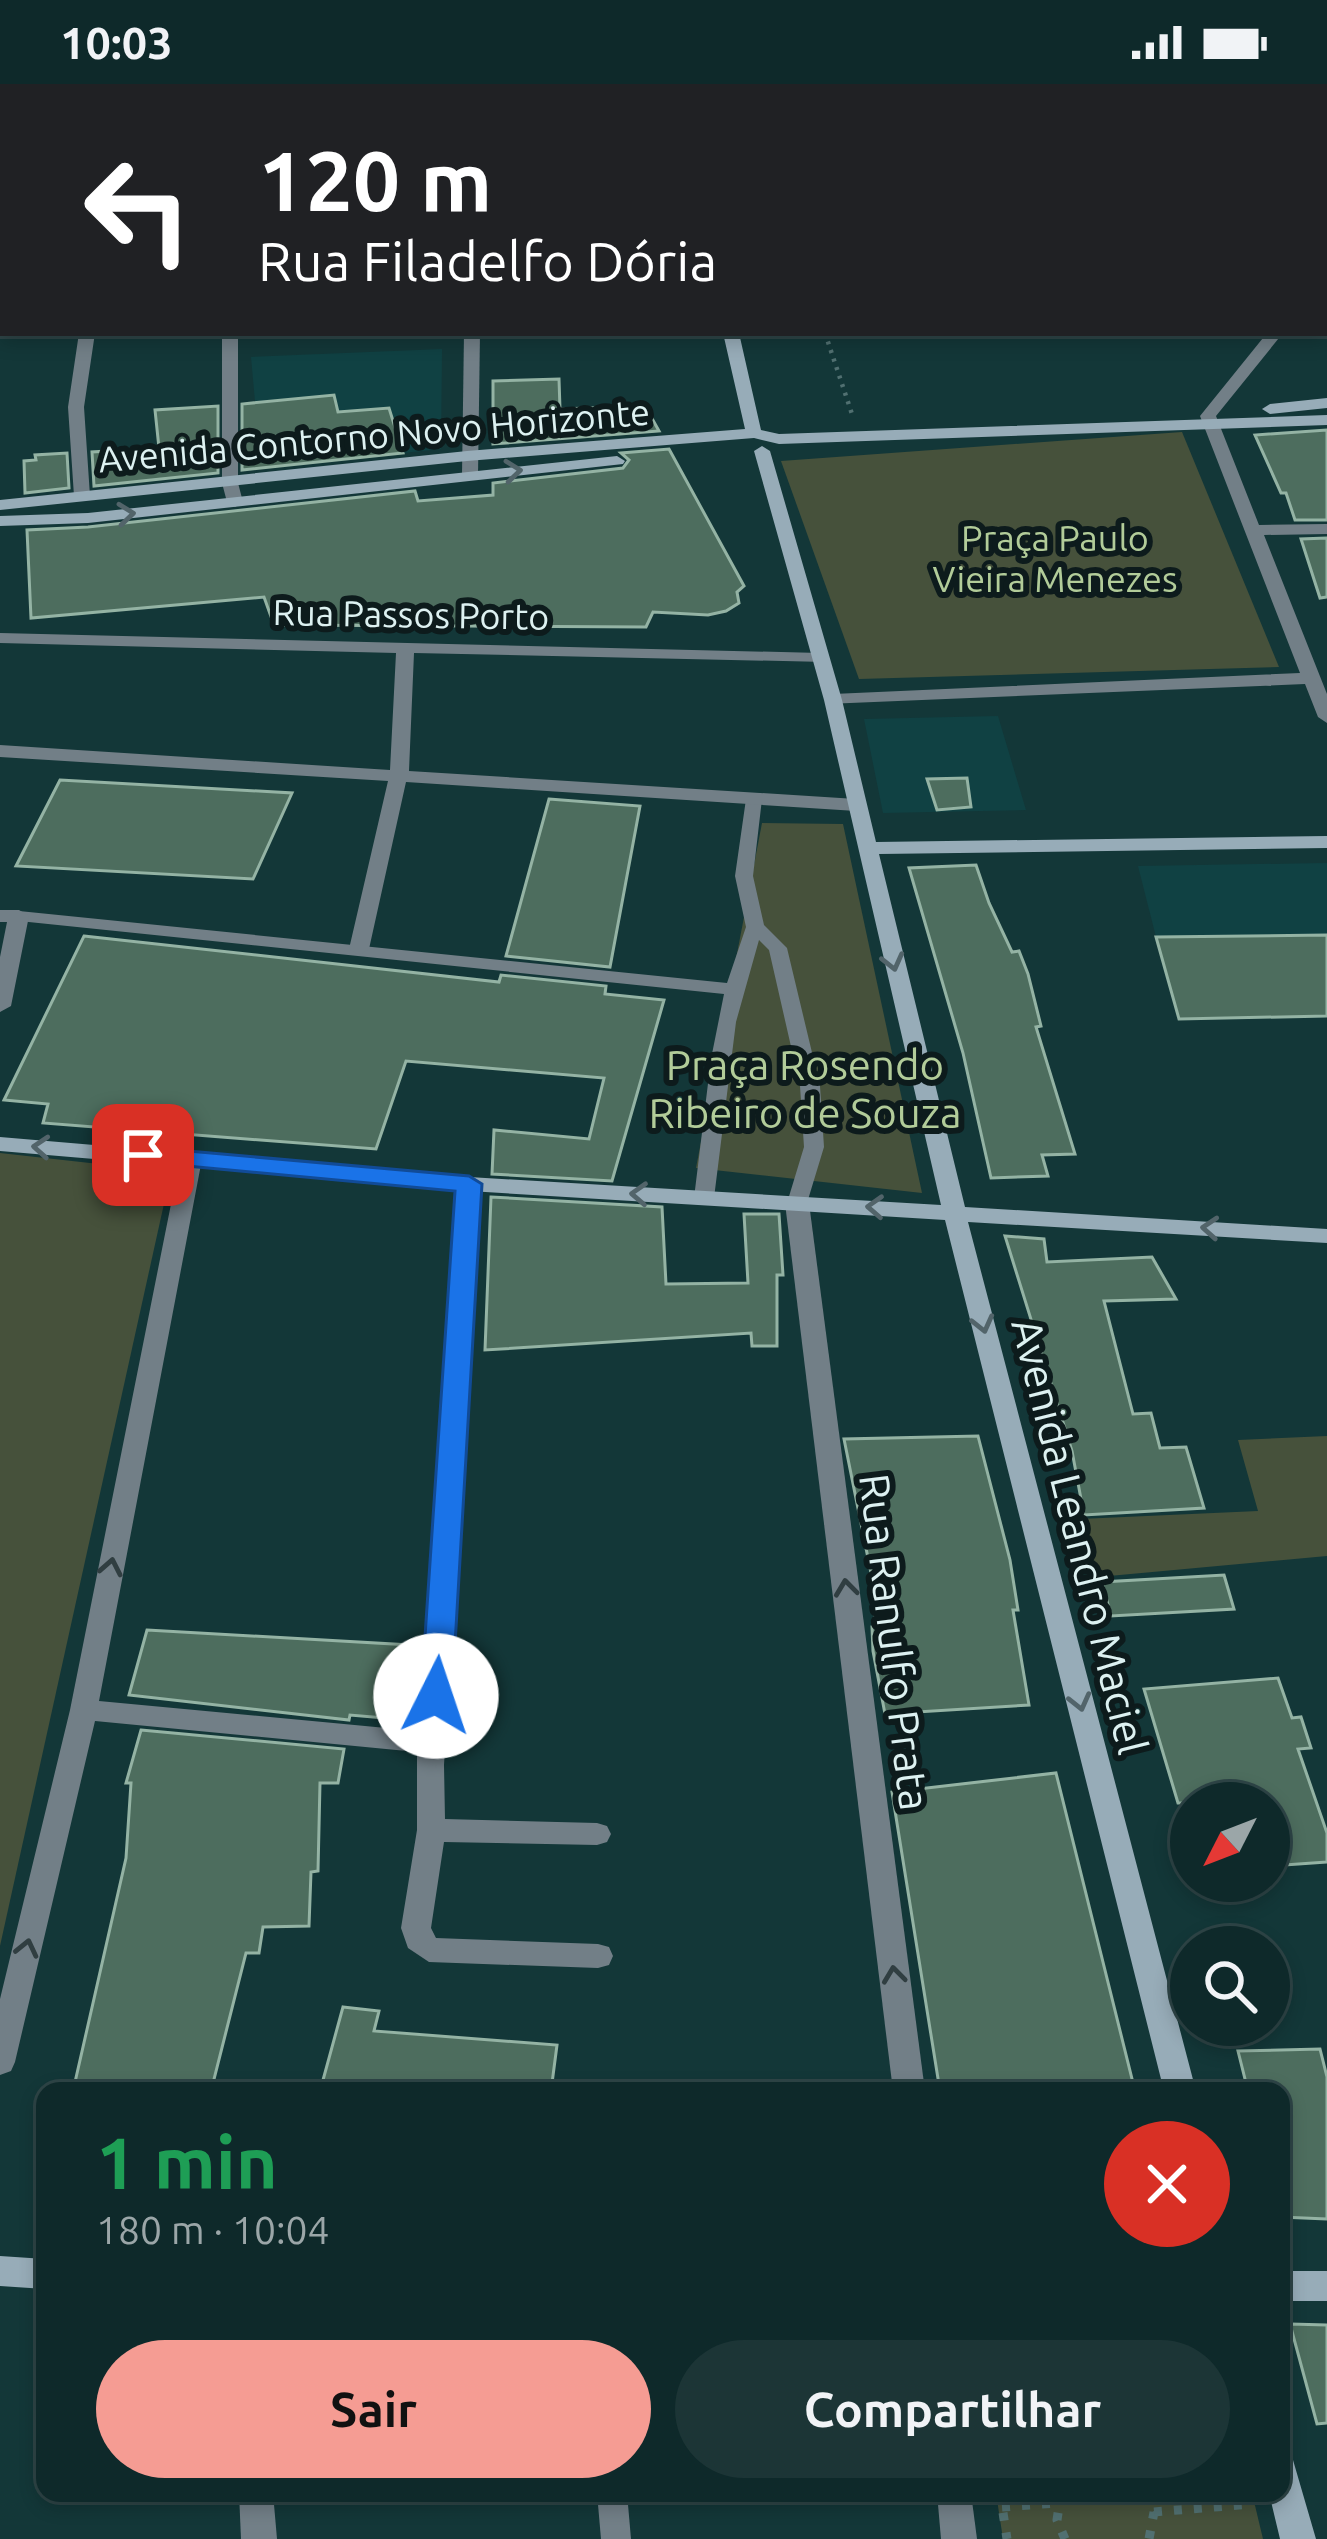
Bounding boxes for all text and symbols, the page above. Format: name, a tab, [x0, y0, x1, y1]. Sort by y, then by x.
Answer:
text: 10:03	[60, 17, 173, 68]
icon: left	[60, 132, 216, 288]
text: 120 m	[258, 133, 492, 227]
text: Rua Filadelfo Dória	[258, 231, 717, 291]
street label: Avenida Contorno Novo Horizonte	[97, 390, 651, 480]
one-way arrow	[504, 459, 523, 484]
one-way arrow	[117, 502, 136, 527]
park label: Praça Paulo Vieira Menezes	[932, 517, 1178, 599]
street label: Rua Passos Porto	[272, 591, 550, 637]
one-way arrow	[879, 951, 904, 971]
park label: Praça Rosendo Ribeiro de Souza	[648, 1041, 962, 1136]
pin	[92, 1104, 194, 1206]
icon: arrive	[110, 1122, 176, 1188]
one-way arrow	[31, 1135, 50, 1161]
one-way arrow	[629, 1181, 648, 1207]
one-way arrow	[866, 1194, 884, 1220]
one-way arrow	[1200, 1215, 1219, 1241]
one-way arrow	[968, 1313, 993, 1334]
street label: Avenida Leandro Maciel	[1003, 1313, 1157, 1759]
street label: Rua Ranulfo Prata	[851, 1471, 939, 1813]
one-way arrow	[97, 1558, 123, 1578]
one-way arrow	[833, 1578, 859, 1598]
position arrow	[373, 1633, 499, 1759]
one-way arrow	[1065, 1691, 1090, 1711]
north arrow	[1170, 1782, 1290, 1902]
map controls	[1170, 1782, 1290, 2046]
button: search	[1170, 1926, 1290, 2046]
one-way arrow	[13, 1938, 38, 1958]
one-way arrow	[882, 1965, 908, 1985]
button: close	[1104, 2121, 1230, 2247]
text: 1 min	[96, 2122, 278, 2203]
text: 180 m · 10:04	[96, 2208, 330, 2251]
button: Sair	[96, 2340, 651, 2478]
button: Compartilhar	[675, 2340, 1230, 2478]

